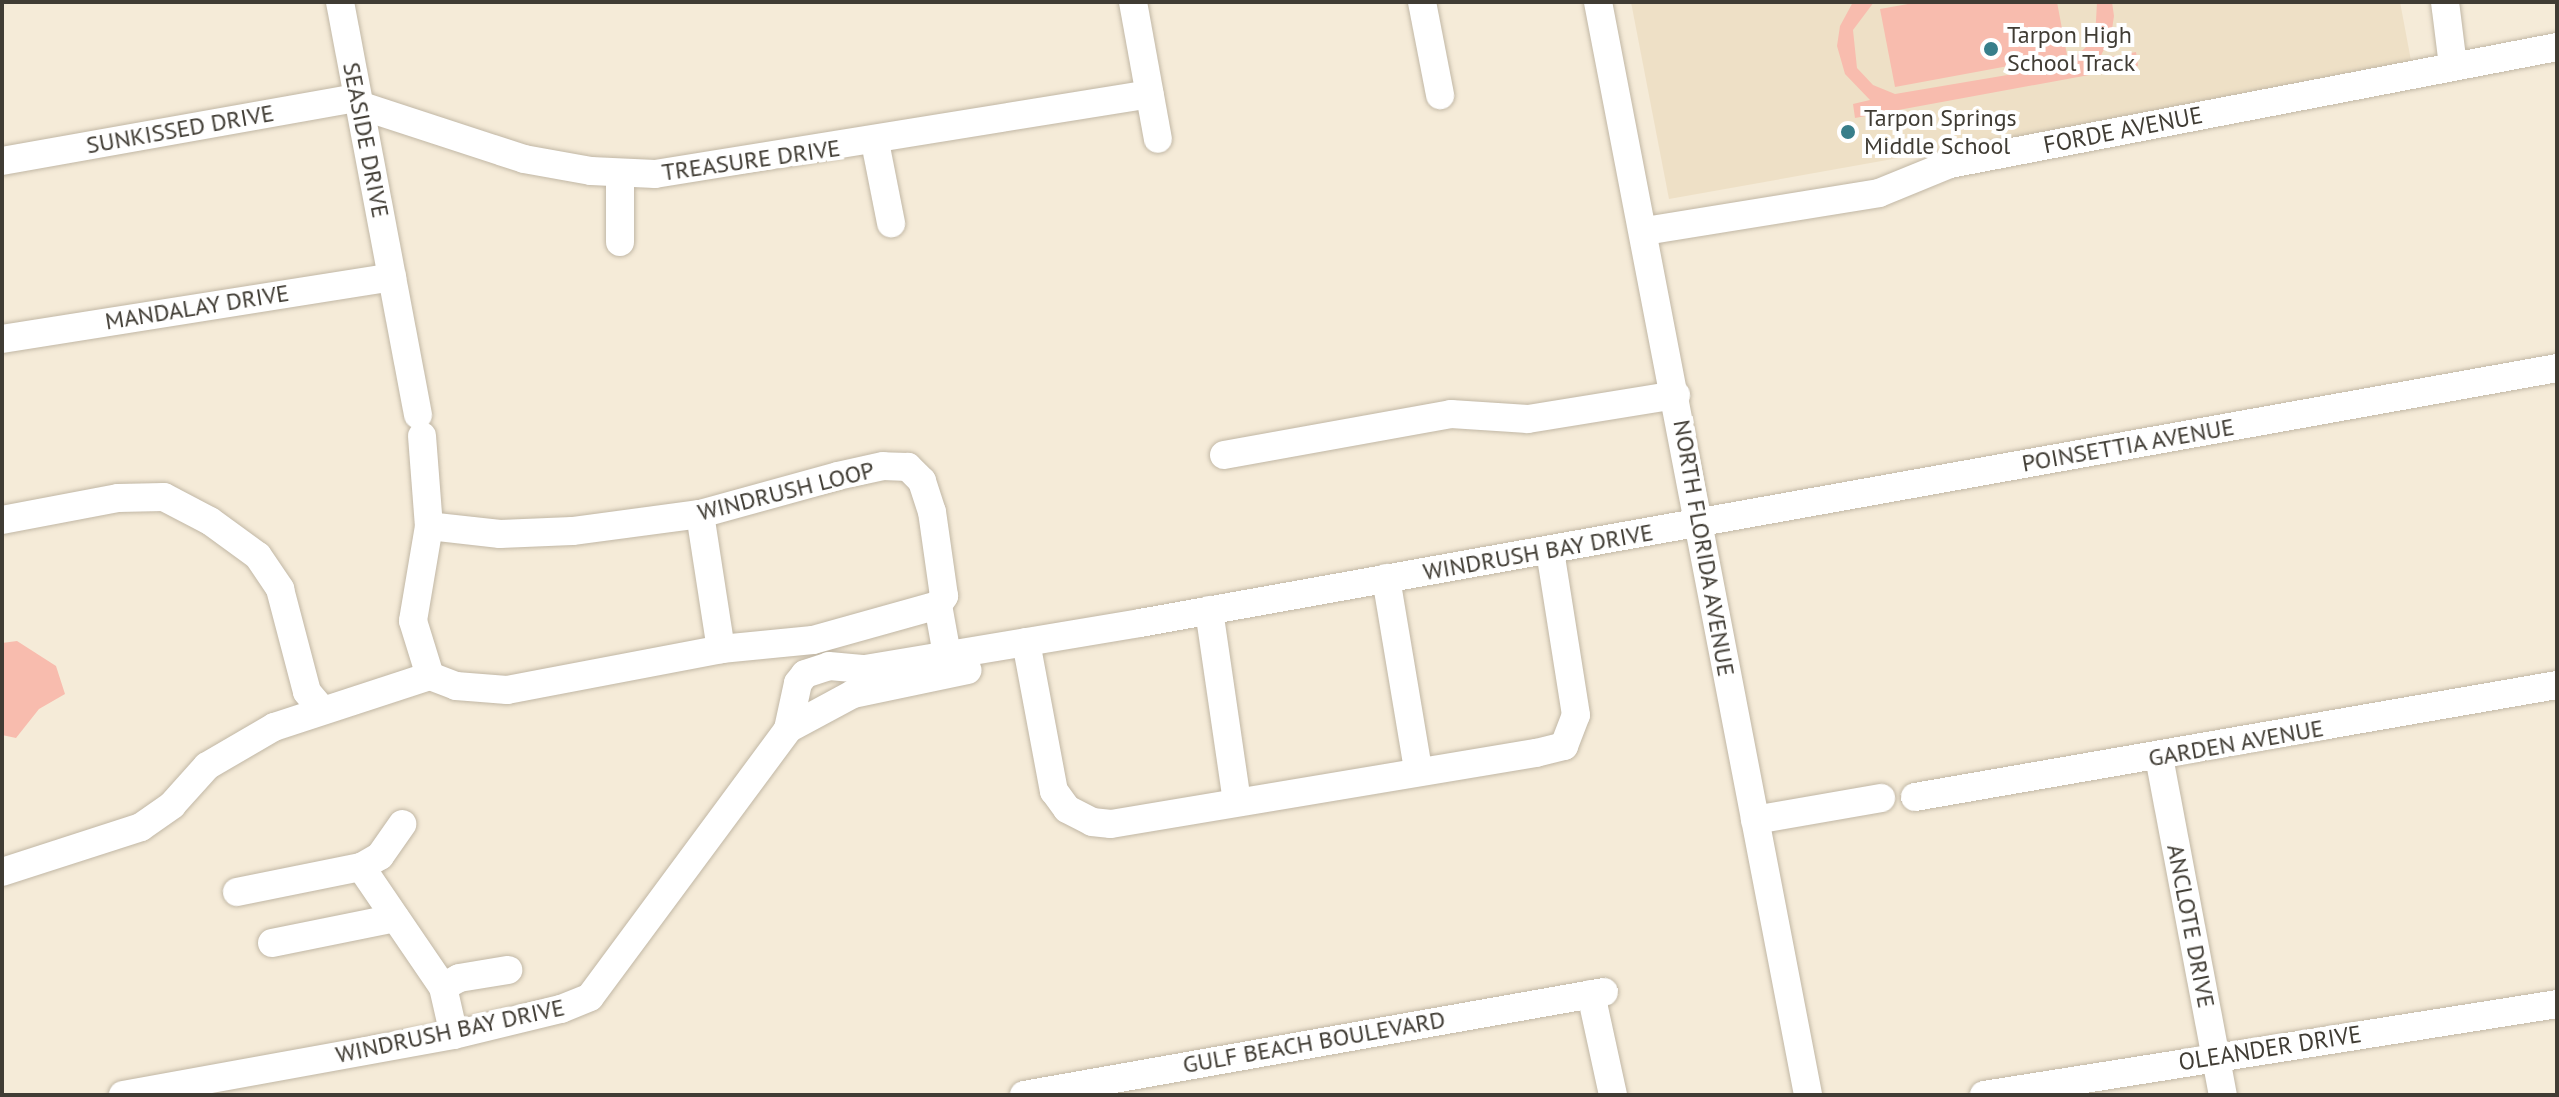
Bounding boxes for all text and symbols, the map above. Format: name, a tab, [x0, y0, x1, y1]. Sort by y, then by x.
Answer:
place label: Tarpon High School Track	[2007, 21, 2136, 77]
marker: Tarpon High School Track	[1982, 40, 2000, 58]
street label: SEASIDE DRIVE	[337, 60, 395, 220]
street label: SUNKISSED DRIVE	[84, 98, 276, 160]
street label: FORDE AVENUE	[2041, 100, 2205, 160]
place label: Tarpon Springs Middle School	[1864, 104, 2017, 160]
marker: Tarpon Springs Middle School	[1839, 123, 1857, 141]
street label: TREASURE DRIVE	[660, 133, 842, 187]
street label: MANDALAY DRIVE	[103, 278, 291, 336]
street label: POINSETTIA AVENUE	[2019, 412, 2237, 478]
street label: NORTH FLORIDA AVENUE	[1667, 417, 1741, 679]
street label: WINDRUSH LOOP	[695, 455, 877, 527]
street label: WINDRUSH BAY DRIVE	[1420, 518, 1656, 586]
street label: GARDEN AVENUE	[2146, 713, 2326, 773]
street label: ANCLOTE DRIVE	[2161, 842, 2221, 1010]
street label: WINDRUSH BAY DRIVE	[333, 993, 567, 1069]
street label: GULF BEACH BOULEVARD	[1181, 1005, 1447, 1079]
street label: OLEANDER DRIVE	[2177, 1019, 2363, 1077]

